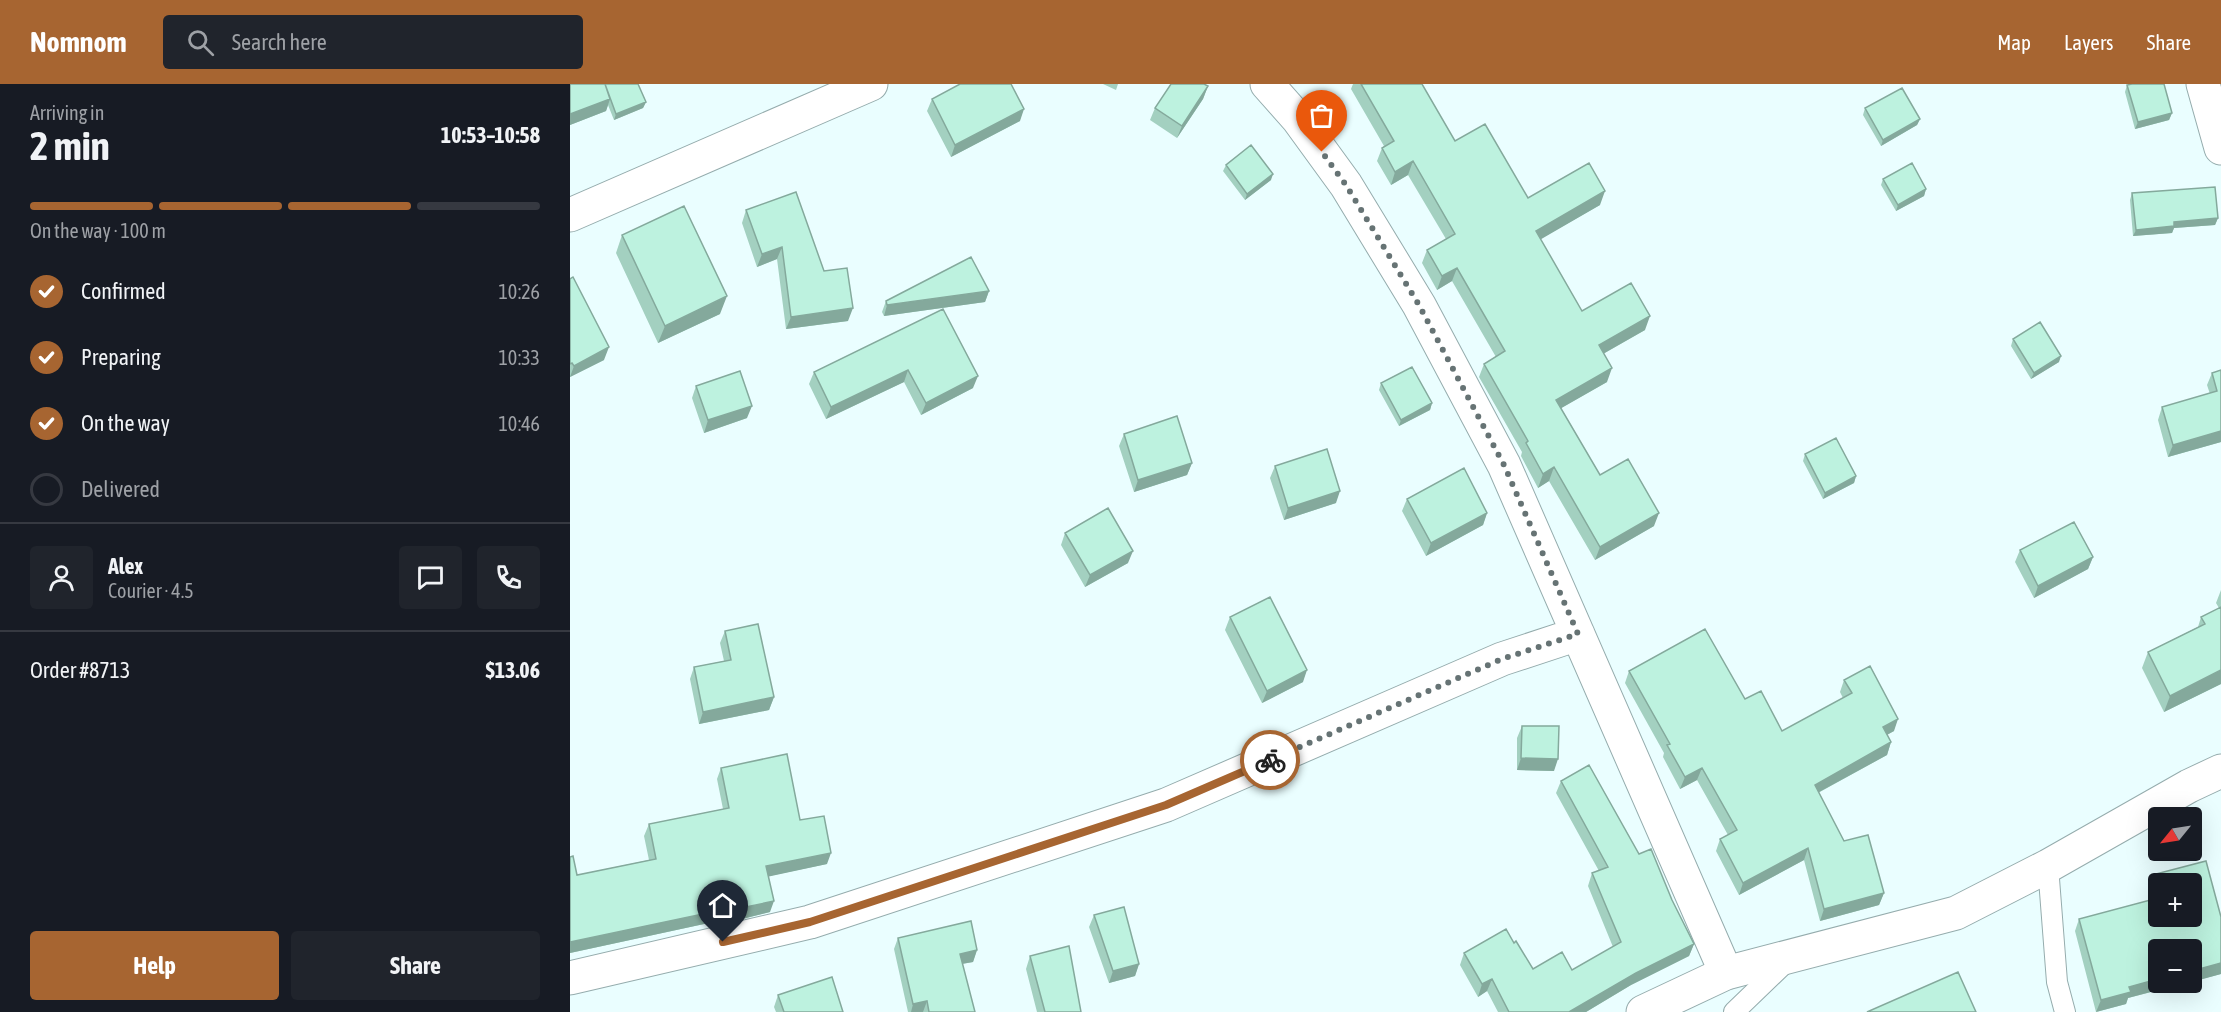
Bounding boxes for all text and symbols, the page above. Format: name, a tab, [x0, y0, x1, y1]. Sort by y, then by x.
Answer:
search box	[163, 15, 583, 69]
text: Nomnom	[30, 26, 127, 58]
icon: search	[184, 26, 217, 59]
text: Search here	[232, 29, 327, 55]
text: Map	[1997, 30, 2031, 54]
text: Layers	[2064, 30, 2114, 54]
text: Share	[2147, 30, 2191, 54]
pin	[1296, 90, 1347, 152]
icon: bag	[1305, 99, 1338, 132]
text: Arriving in	[30, 101, 104, 124]
text: 10:53–10:58	[441, 122, 540, 148]
text: 2 min	[30, 124, 110, 168]
text: On the way · 100 m	[30, 219, 166, 242]
icon: check	[30, 275, 63, 308]
text: Confirmed	[81, 278, 166, 304]
text: 10:26	[498, 280, 540, 303]
icon: check	[30, 341, 63, 374]
text: Preparing	[81, 344, 161, 370]
text: 10:33	[498, 346, 540, 369]
icon: check	[30, 407, 63, 440]
text: On the way	[81, 410, 170, 436]
text: 10:46	[498, 412, 540, 435]
text: Delivered	[81, 476, 160, 502]
button: person	[30, 546, 93, 609]
button: chat	[399, 546, 462, 609]
button: phone	[477, 546, 540, 609]
text: Alex	[108, 553, 143, 579]
text: Courier · 4.5	[108, 579, 194, 602]
text: Order #8713	[30, 657, 130, 683]
text: $13.06	[485, 657, 540, 683]
courier	[1240, 730, 1300, 790]
icon: bike	[1254, 744, 1287, 777]
north arrow	[2148, 807, 2202, 861]
map controls	[2148, 807, 2202, 993]
button: +	[2148, 873, 2202, 927]
pin	[697, 880, 748, 942]
icon: home	[706, 889, 739, 922]
button: Help	[30, 931, 279, 1000]
button: Share	[291, 931, 540, 1000]
button: −	[2148, 939, 2202, 993]

